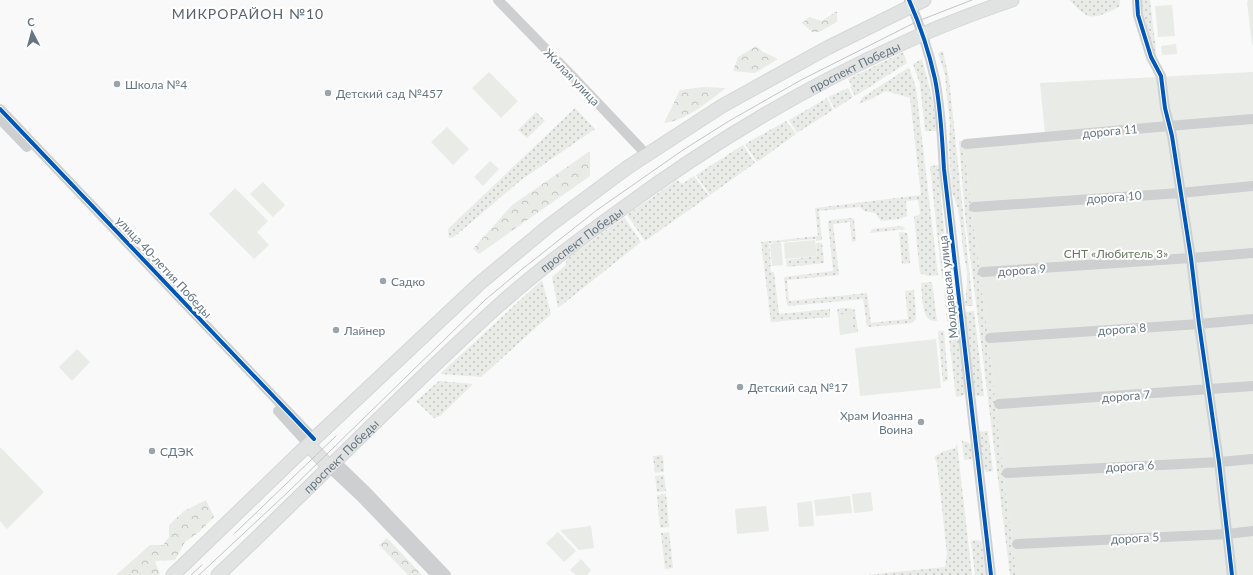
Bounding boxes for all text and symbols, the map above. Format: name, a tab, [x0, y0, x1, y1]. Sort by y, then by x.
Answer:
district label: МИКРОРАЙОН №10	[172, 5, 324, 22]
north arrow	[12, 12, 52, 52]
text: С	[27, 15, 36, 28]
street label: проспект Победы	[807, 38, 902, 96]
street label: Жилая улица	[541, 45, 603, 109]
place label: Школа №4	[125, 77, 187, 92]
marker: Школа №4	[112, 79, 122, 89]
place label: Детский сад №457	[336, 86, 443, 101]
marker: Детский сад №457	[323, 88, 333, 98]
street label: дорога 11	[1082, 121, 1138, 141]
street label: дорога 10	[1086, 188, 1142, 206]
street label: проспект Победы	[537, 203, 625, 275]
street label: улица 40-летия Победы	[113, 213, 215, 321]
street label: Молдавская улица	[935, 235, 961, 339]
park label: СНТ «Любитель 3»	[1064, 246, 1168, 261]
street label: дорога 9	[997, 261, 1047, 279]
place label: Садко	[391, 274, 425, 289]
marker: Садко	[378, 276, 388, 286]
street label: дорога 8	[1097, 320, 1147, 338]
place label: Лайнер	[343, 323, 385, 338]
marker: Лайнер	[331, 325, 341, 335]
place label: Детский сад №17	[748, 380, 848, 395]
marker: Детский сад №17	[735, 382, 745, 392]
street label: дорога 7	[1101, 387, 1151, 405]
place label: Храм Иоанна Воина	[840, 408, 913, 437]
street label: проспект Победы	[300, 416, 382, 496]
marker: Храм Иоанна Воина	[916, 417, 926, 427]
place label: СДЭК	[160, 444, 194, 459]
marker: СДЭК	[147, 446, 157, 456]
street label: дорога 6	[1105, 457, 1155, 475]
street label: дорога 5	[1110, 529, 1160, 547]

